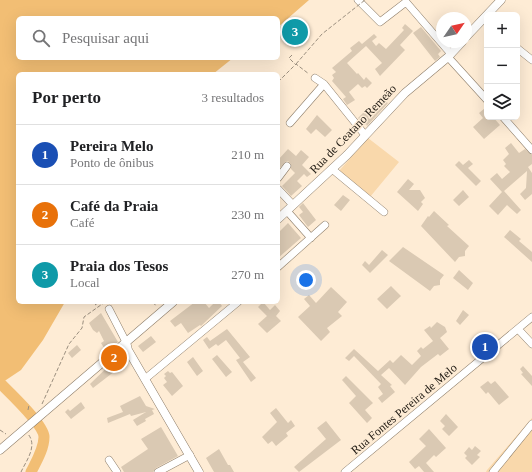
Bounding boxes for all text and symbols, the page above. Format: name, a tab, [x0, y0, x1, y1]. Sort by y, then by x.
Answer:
north arrow	[436, 12, 472, 48]
map controls	[484, 12, 520, 120]
button: +	[484, 12, 520, 48]
search box	[16, 16, 280, 60]
pin: 3	[282, 17, 308, 47]
icon: search	[30, 27, 52, 49]
text: Pesquisar aqui	[62, 30, 149, 46]
button: −	[484, 48, 520, 84]
street label: Rua de Ceatano Remeão	[307, 82, 399, 176]
button: layers	[484, 84, 520, 120]
text: Por perto	[32, 88, 101, 107]
text: 3 resultados	[202, 90, 264, 105]
text: Pereira Melo	[70, 138, 153, 154]
text: 1	[42, 147, 48, 162]
text: 210 m	[231, 147, 264, 162]
text: Ponto de ônibus	[70, 155, 154, 170]
text: Café da Praia	[70, 198, 158, 214]
text: 2	[42, 207, 48, 222]
text: 230 m	[231, 207, 264, 222]
text: Café	[70, 215, 95, 230]
text: Praia dos Tesos	[70, 258, 168, 274]
text: 3	[42, 267, 48, 282]
text: 270 m	[231, 267, 264, 282]
your location	[296, 270, 316, 290]
text: Local	[70, 275, 100, 290]
pin: 1	[472, 332, 498, 362]
pin: 2	[101, 343, 127, 373]
street label: Rua Fontes Pereira de Melo	[348, 361, 460, 457]

